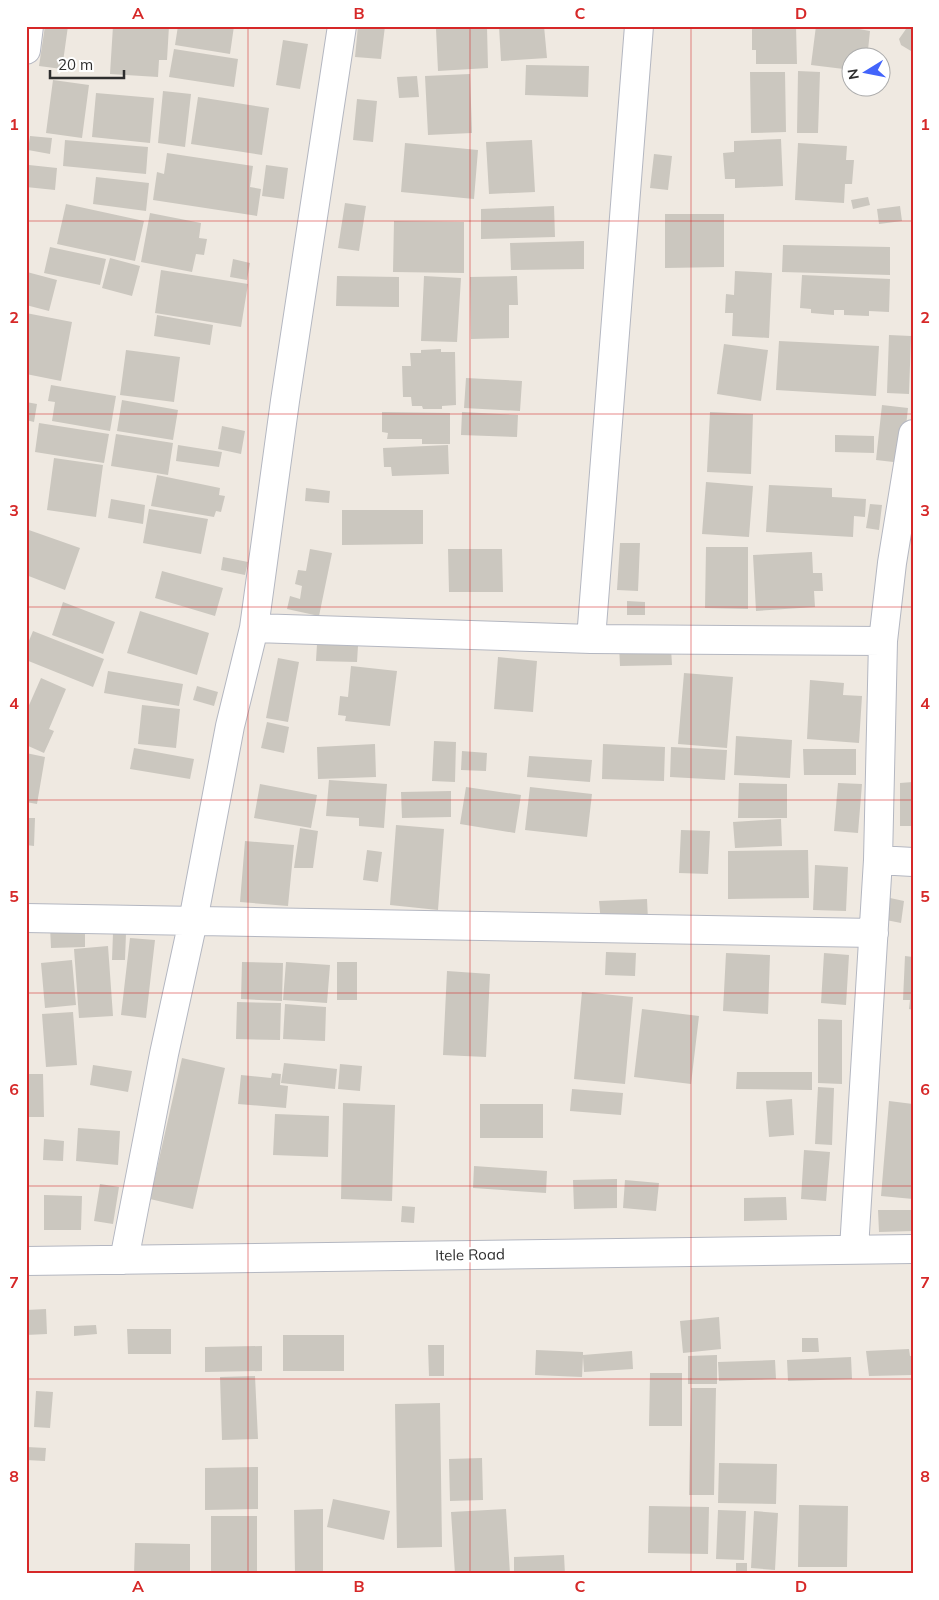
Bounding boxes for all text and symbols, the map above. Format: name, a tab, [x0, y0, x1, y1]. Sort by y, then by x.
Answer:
text: A	[132, 3, 144, 23]
text: B	[353, 3, 365, 23]
text: C	[575, 3, 586, 23]
text: D	[795, 3, 807, 23]
scale bar	[50, 48, 124, 80]
north arrow	[842, 48, 892, 98]
text: 20 m	[58, 55, 93, 74]
text: N	[843, 67, 863, 81]
text: 1	[9, 114, 19, 134]
text: 1	[920, 114, 930, 134]
text: 2	[9, 307, 19, 327]
text: 2	[920, 307, 930, 327]
text: 3	[9, 500, 19, 520]
text: 3	[920, 500, 930, 520]
text: 4	[9, 693, 19, 713]
text: 4	[920, 693, 930, 713]
text: 5	[9, 886, 19, 906]
text: 5	[920, 886, 930, 906]
text: 6	[9, 1079, 19, 1099]
text: 6	[920, 1079, 930, 1099]
street label: Itele Road	[435, 1244, 505, 1265]
text: 7	[9, 1272, 19, 1292]
text: 7	[920, 1272, 930, 1292]
text: 8	[9, 1466, 19, 1486]
text: 8	[920, 1466, 930, 1486]
text: A	[132, 1576, 144, 1596]
text: B	[353, 1576, 365, 1596]
text: C	[575, 1576, 586, 1596]
text: D	[795, 1576, 807, 1596]

